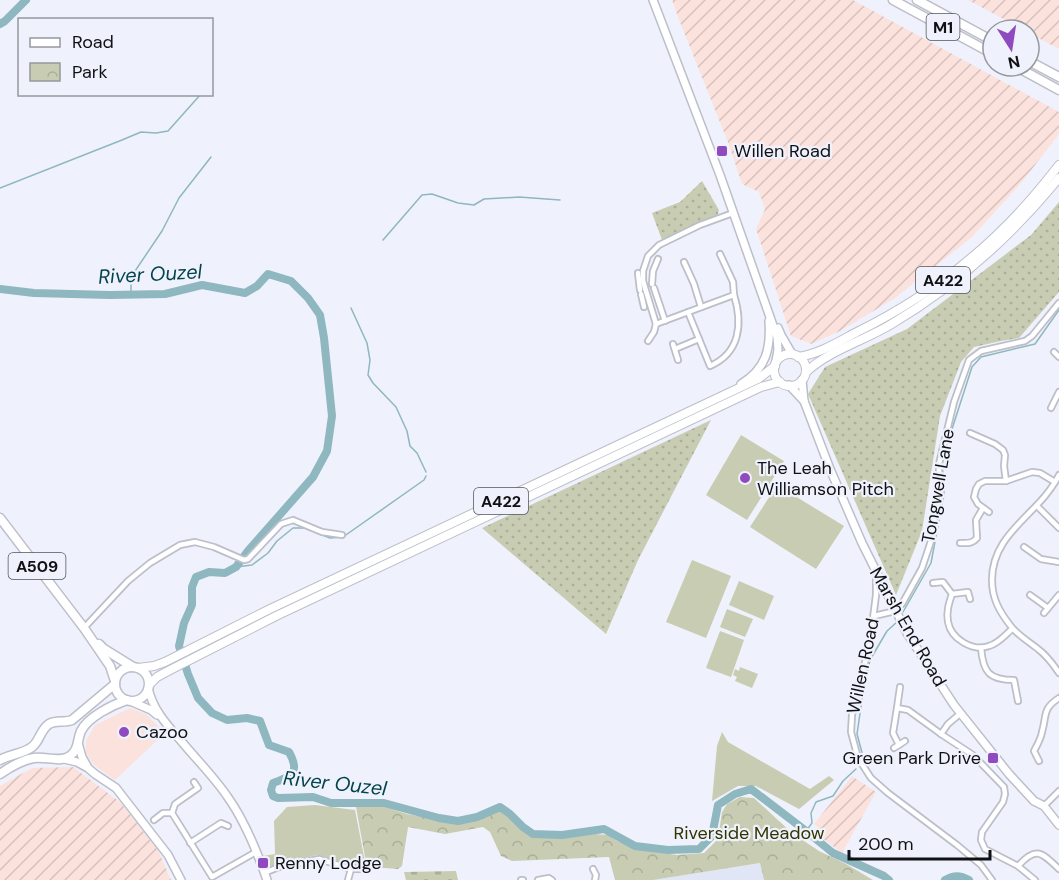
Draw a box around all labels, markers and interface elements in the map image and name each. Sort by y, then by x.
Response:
road number: M1 [926,14,960,40]
legend [18,18,213,96]
north arrow [981,18,1041,78]
text: Road [72,30,114,54]
text: N [1006,51,1022,74]
text: Park [72,60,108,84]
place label: Willen Road [734,139,831,163]
marker: Willen Road [715,144,729,158]
water label: River Ouzel [97,258,203,290]
road number: A422 [916,267,970,293]
street label: Tongwell Lane [916,427,960,545]
place label: The Leah Williamson Pitch [757,456,894,501]
marker: The Leah Williamson Pitch [738,471,752,485]
road number: A422 [474,488,528,514]
road number: A509 [9,553,66,579]
street label: Marsh End Road [864,563,952,691]
street label: Willen Road [841,616,885,716]
place label: Cazoo [136,720,188,744]
marker: Cazoo [117,725,131,739]
place label: Green Park Drive [843,746,981,770]
marker: Green Park Drive [986,751,1000,765]
water label: River Ouzel [282,765,389,801]
park label: Riverside Meadow [673,821,825,845]
scale bar [849,823,990,861]
text: 200 m [858,832,914,856]
place label: Renny Lodge [275,851,382,875]
marker: Renny Lodge [256,856,270,870]

